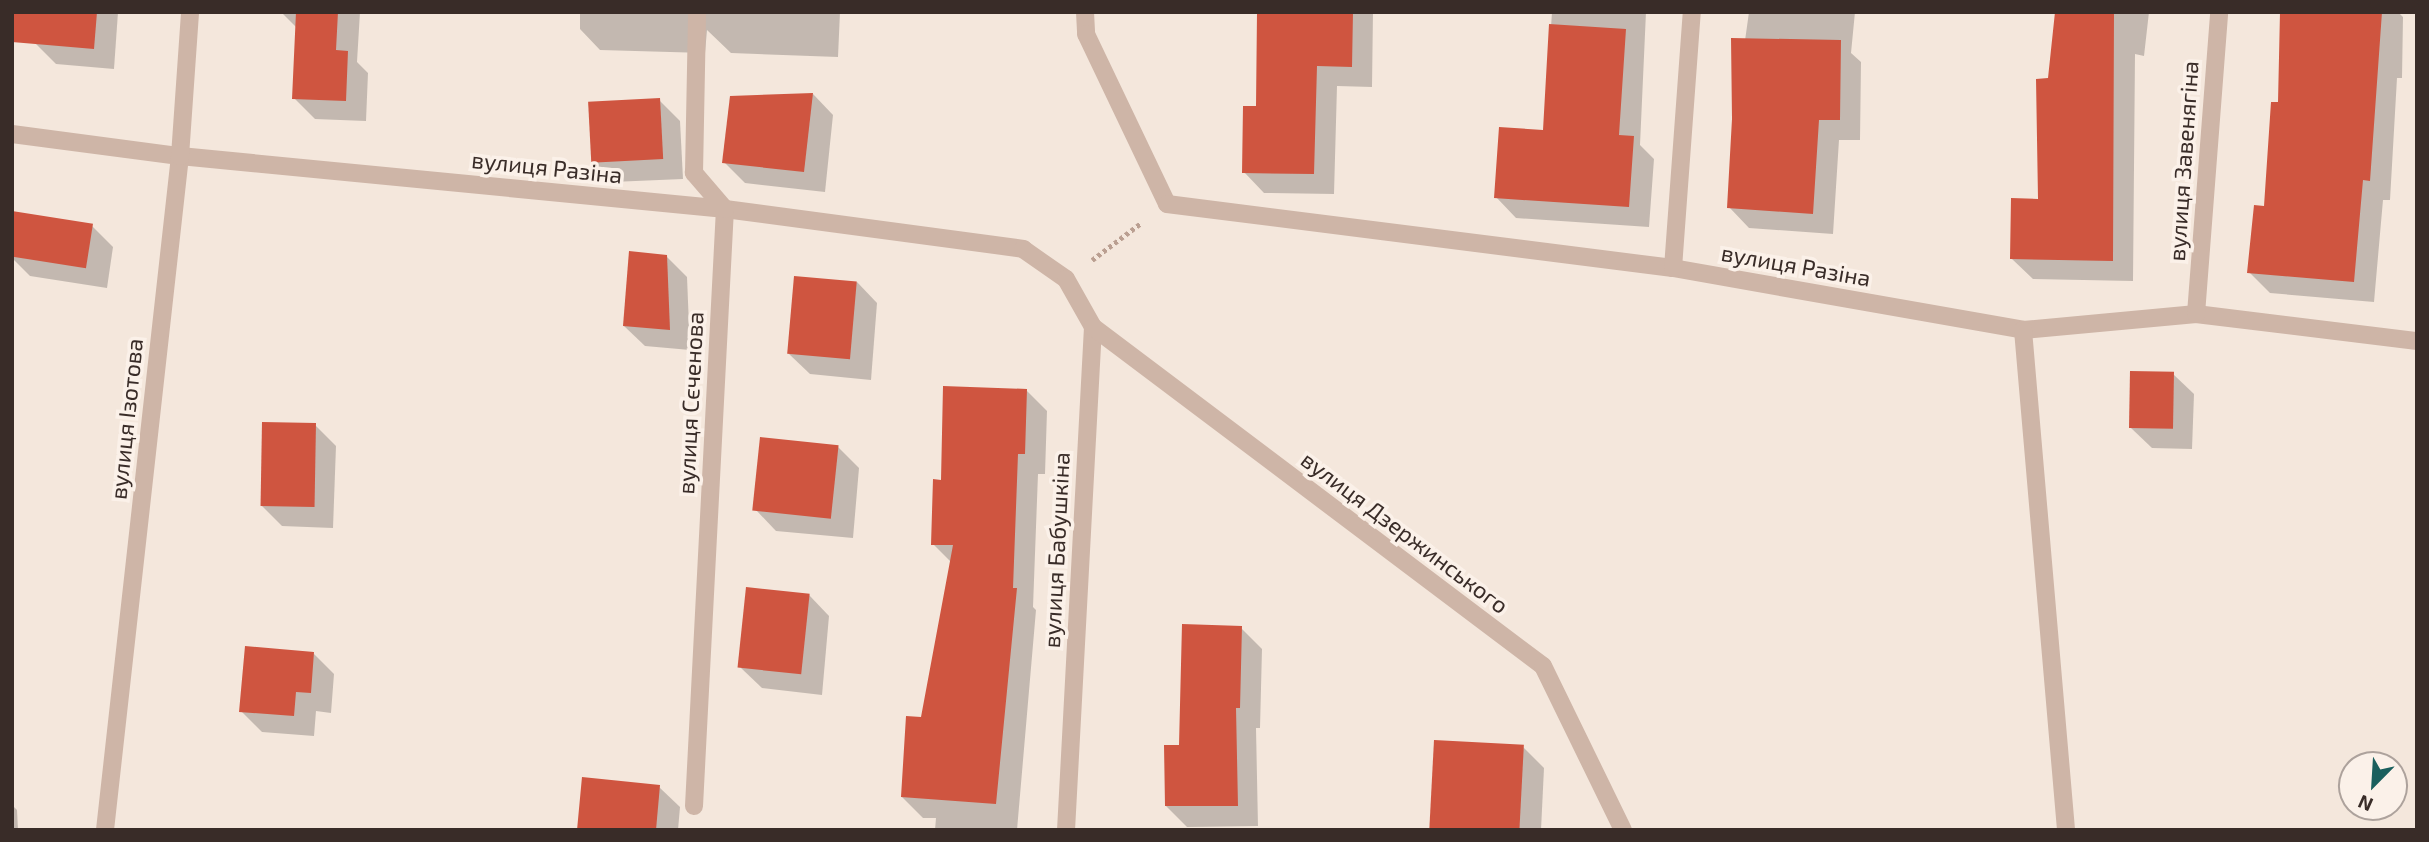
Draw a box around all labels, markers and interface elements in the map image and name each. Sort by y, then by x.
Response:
street label: вулиця Завенягіна [2162,60,2204,262]
street label: вулиця Разіна [470,145,624,189]
street label: вулиця Разіна [1719,238,1873,292]
street label: вулиця Сєченова [671,311,709,495]
street label: вулиця Ізотова [104,337,148,501]
street label: вулиця Дзержинського [1296,445,1514,619]
street label: вулиця Бабушкіна [1037,451,1075,649]
north arrow [2338,751,2408,821]
text: N [2354,791,2376,817]

